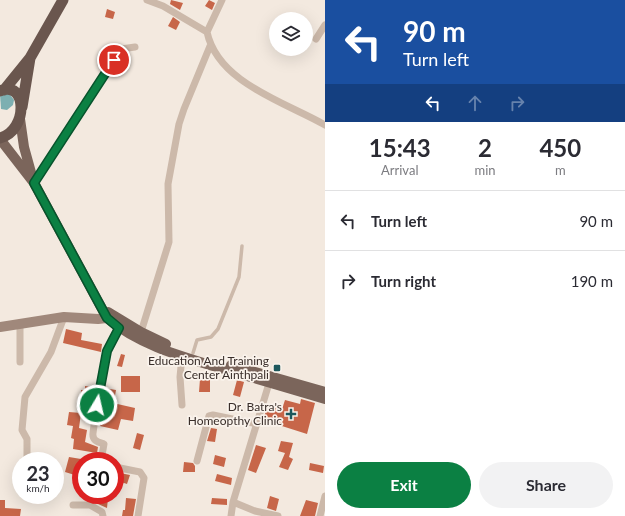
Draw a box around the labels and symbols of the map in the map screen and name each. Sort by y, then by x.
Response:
pin [97,43,131,77]
place label: Education And Training Center Ainthpali [148,353,269,382]
marker: Education And Training Center Ainthpali [272,363,282,373]
position arrow [76,384,118,426]
place label: Dr. Batra's Homeopthy Clinic [188,399,282,428]
marker: Dr. Batra's Homeopthy Clinic [285,408,297,420]
speed limit sign: 30 [72,452,124,504]

